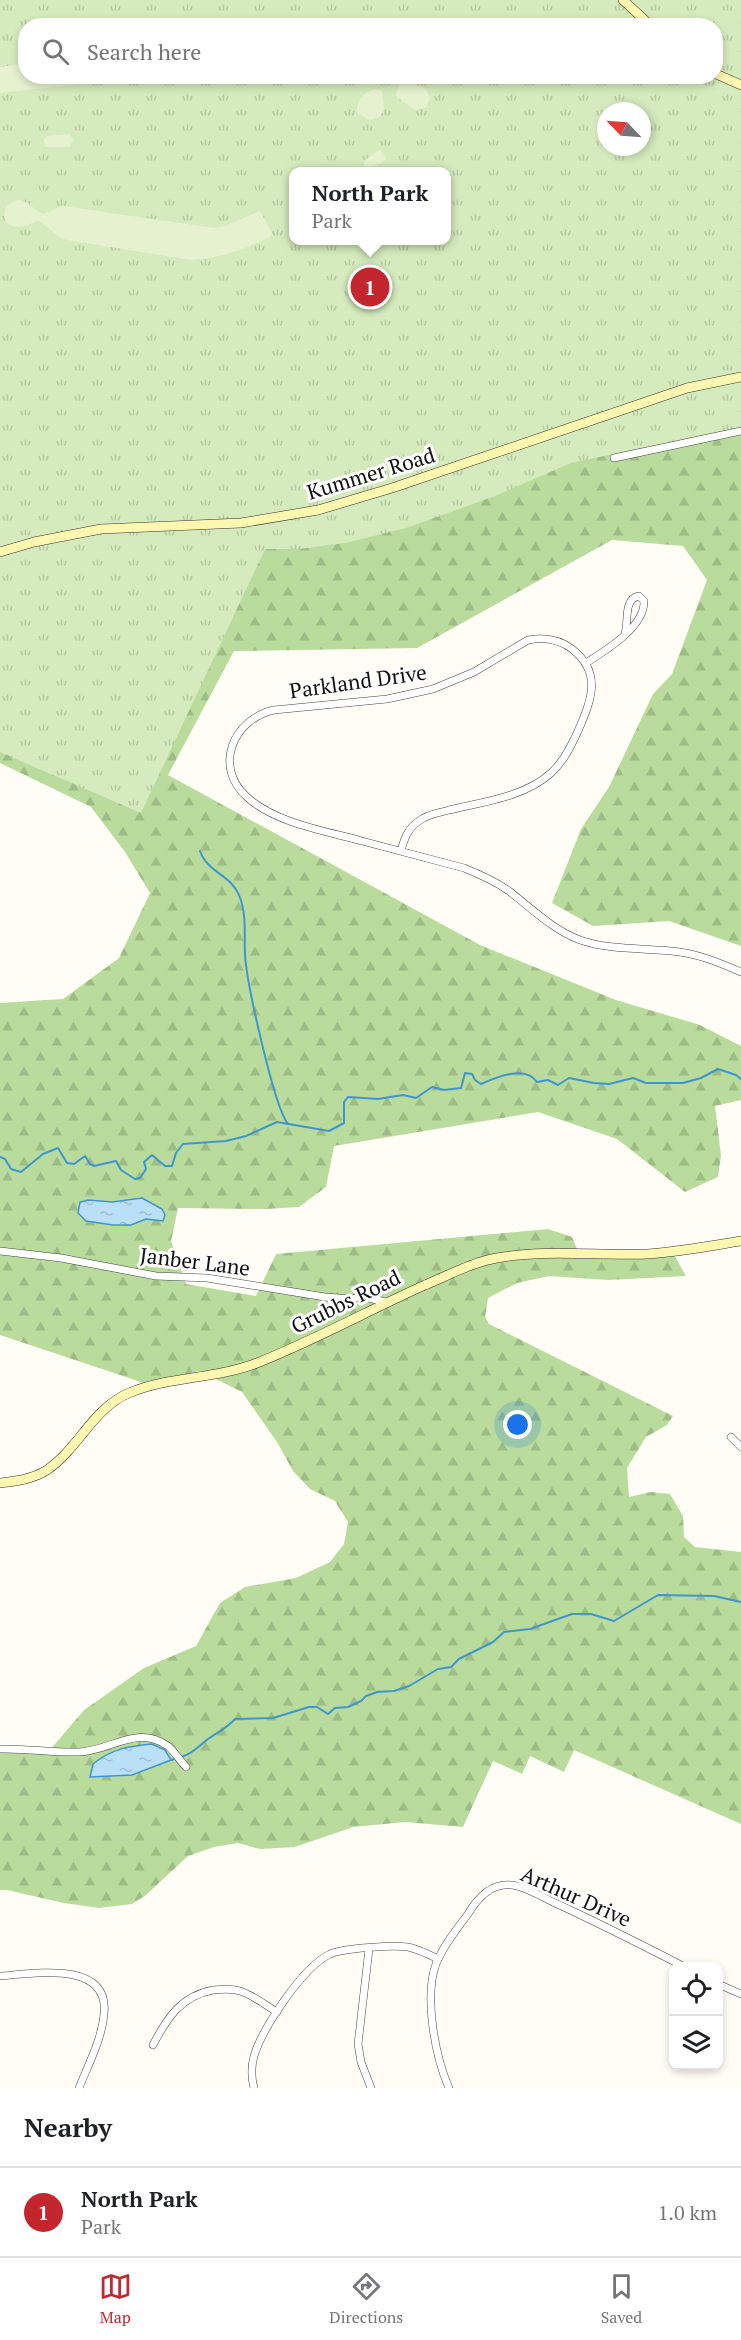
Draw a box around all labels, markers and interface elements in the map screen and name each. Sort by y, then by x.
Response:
search box [18,18,723,84]
icon: search [39,35,72,68]
text: Search here [87,37,201,66]
north arrow [597,102,651,156]
popup [289,167,451,245]
text: North Park [312,178,428,207]
text: Park [312,207,352,234]
pin: 1 [350,264,389,310]
street label: Kummer Road [303,440,438,506]
street label: Parkland Drive [287,658,428,704]
street label: Janber Lane [139,1240,252,1282]
street label: Grubbs Road [286,1262,405,1340]
your location [503,1410,532,1439]
street label: Arthur Drive [517,1859,636,1933]
map controls [669,1962,723,2070]
button: locate [669,1962,723,2016]
button: layers [669,2016,723,2070]
text: Nearby [24,2110,112,2144]
text: North Park [81,2184,198,2213]
text: 1 [38,2199,49,2226]
text: 1.0 km [658,2199,717,2226]
text: Park [81,2213,121,2240]
tab: Map [99,2270,132,2328]
tab: Directions [329,2270,403,2328]
tab: Saved [601,2270,642,2328]

